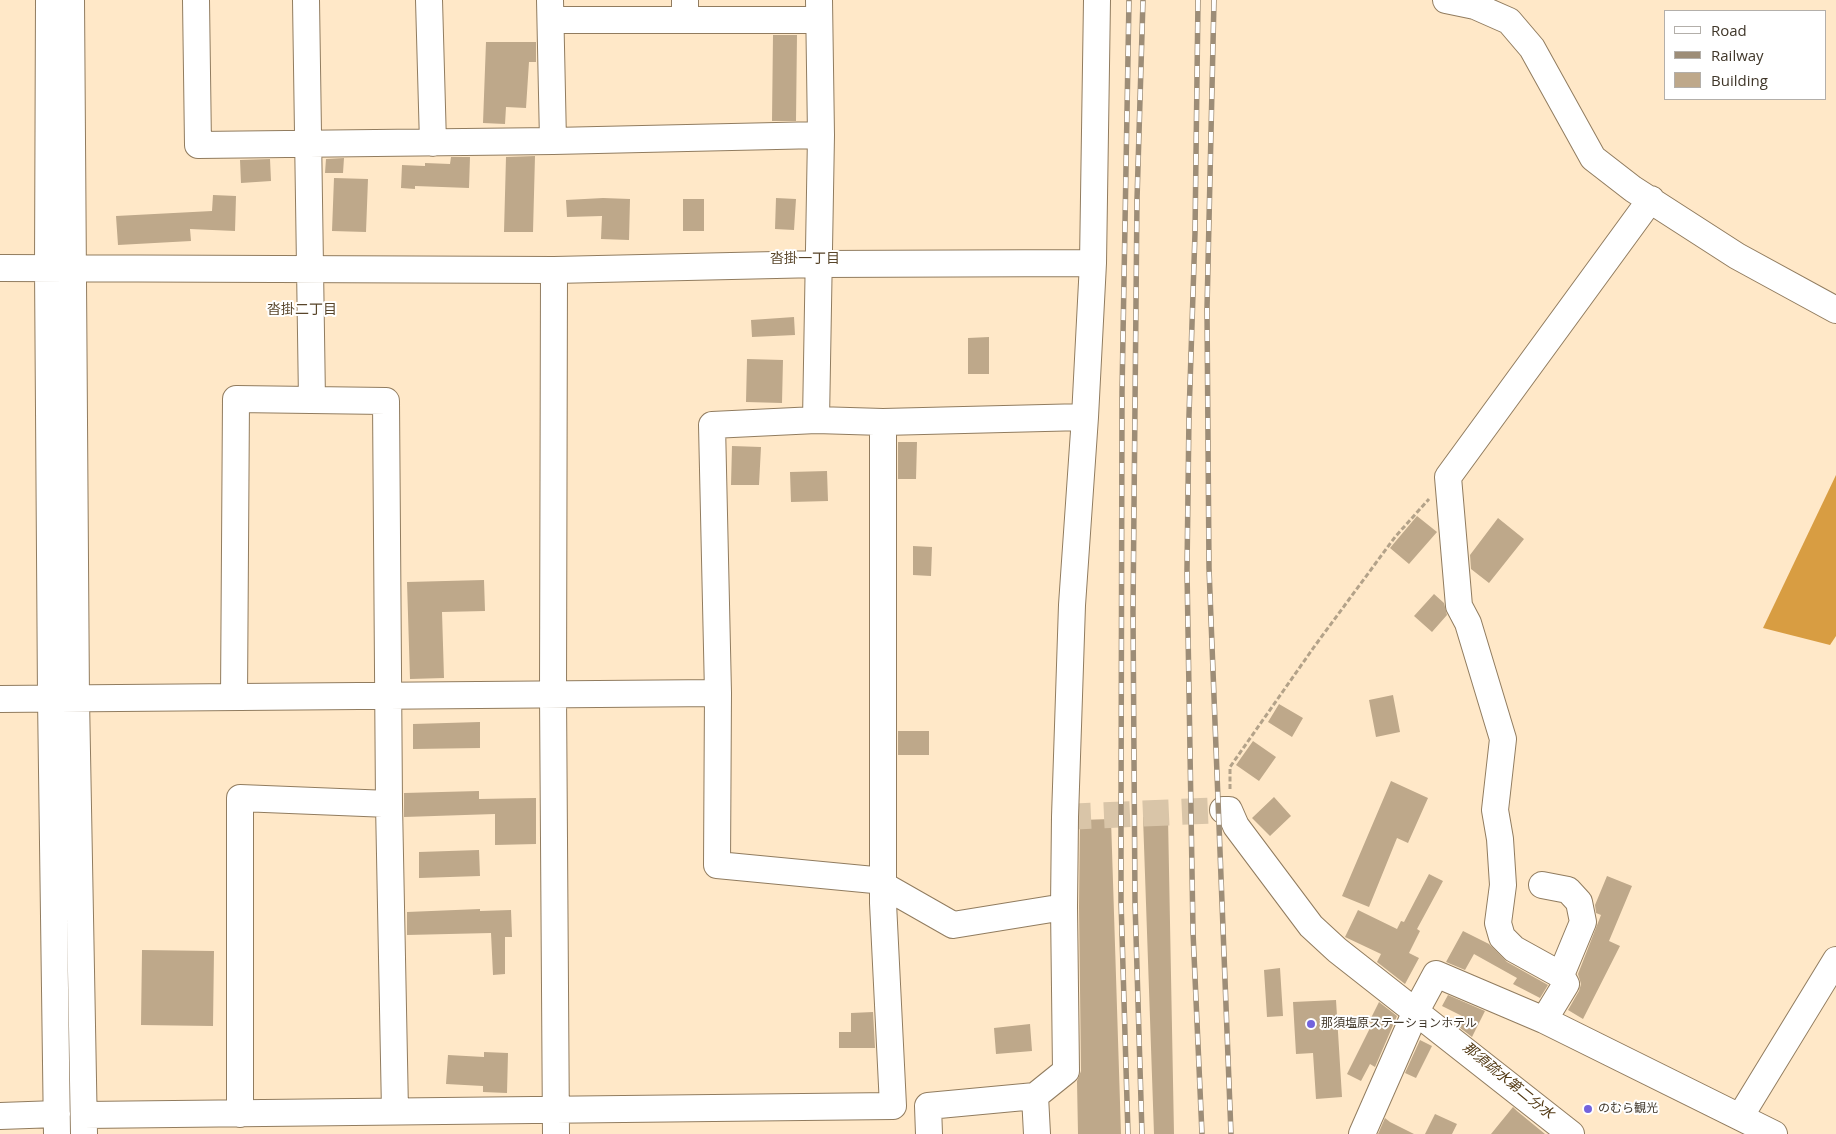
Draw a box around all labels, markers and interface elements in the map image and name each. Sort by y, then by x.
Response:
legend [1664,10,1826,100]
text: Road [1711,20,1747,40]
text: Railway [1711,45,1764,65]
text: Building [1711,70,1768,90]
district label: 沓掛一丁目 [770,251,840,267]
district label: 沓掛二丁目 [267,302,337,318]
place label: 那須塩原ステーションホテル [1321,1017,1477,1031]
marker: 那須塩原ステーションホテル [1305,1018,1317,1030]
water label: 那須疏水第二分水 [1459,1039,1557,1123]
place label: のむら観光 [1598,1102,1658,1116]
marker: のむら観光 [1582,1103,1594,1115]

